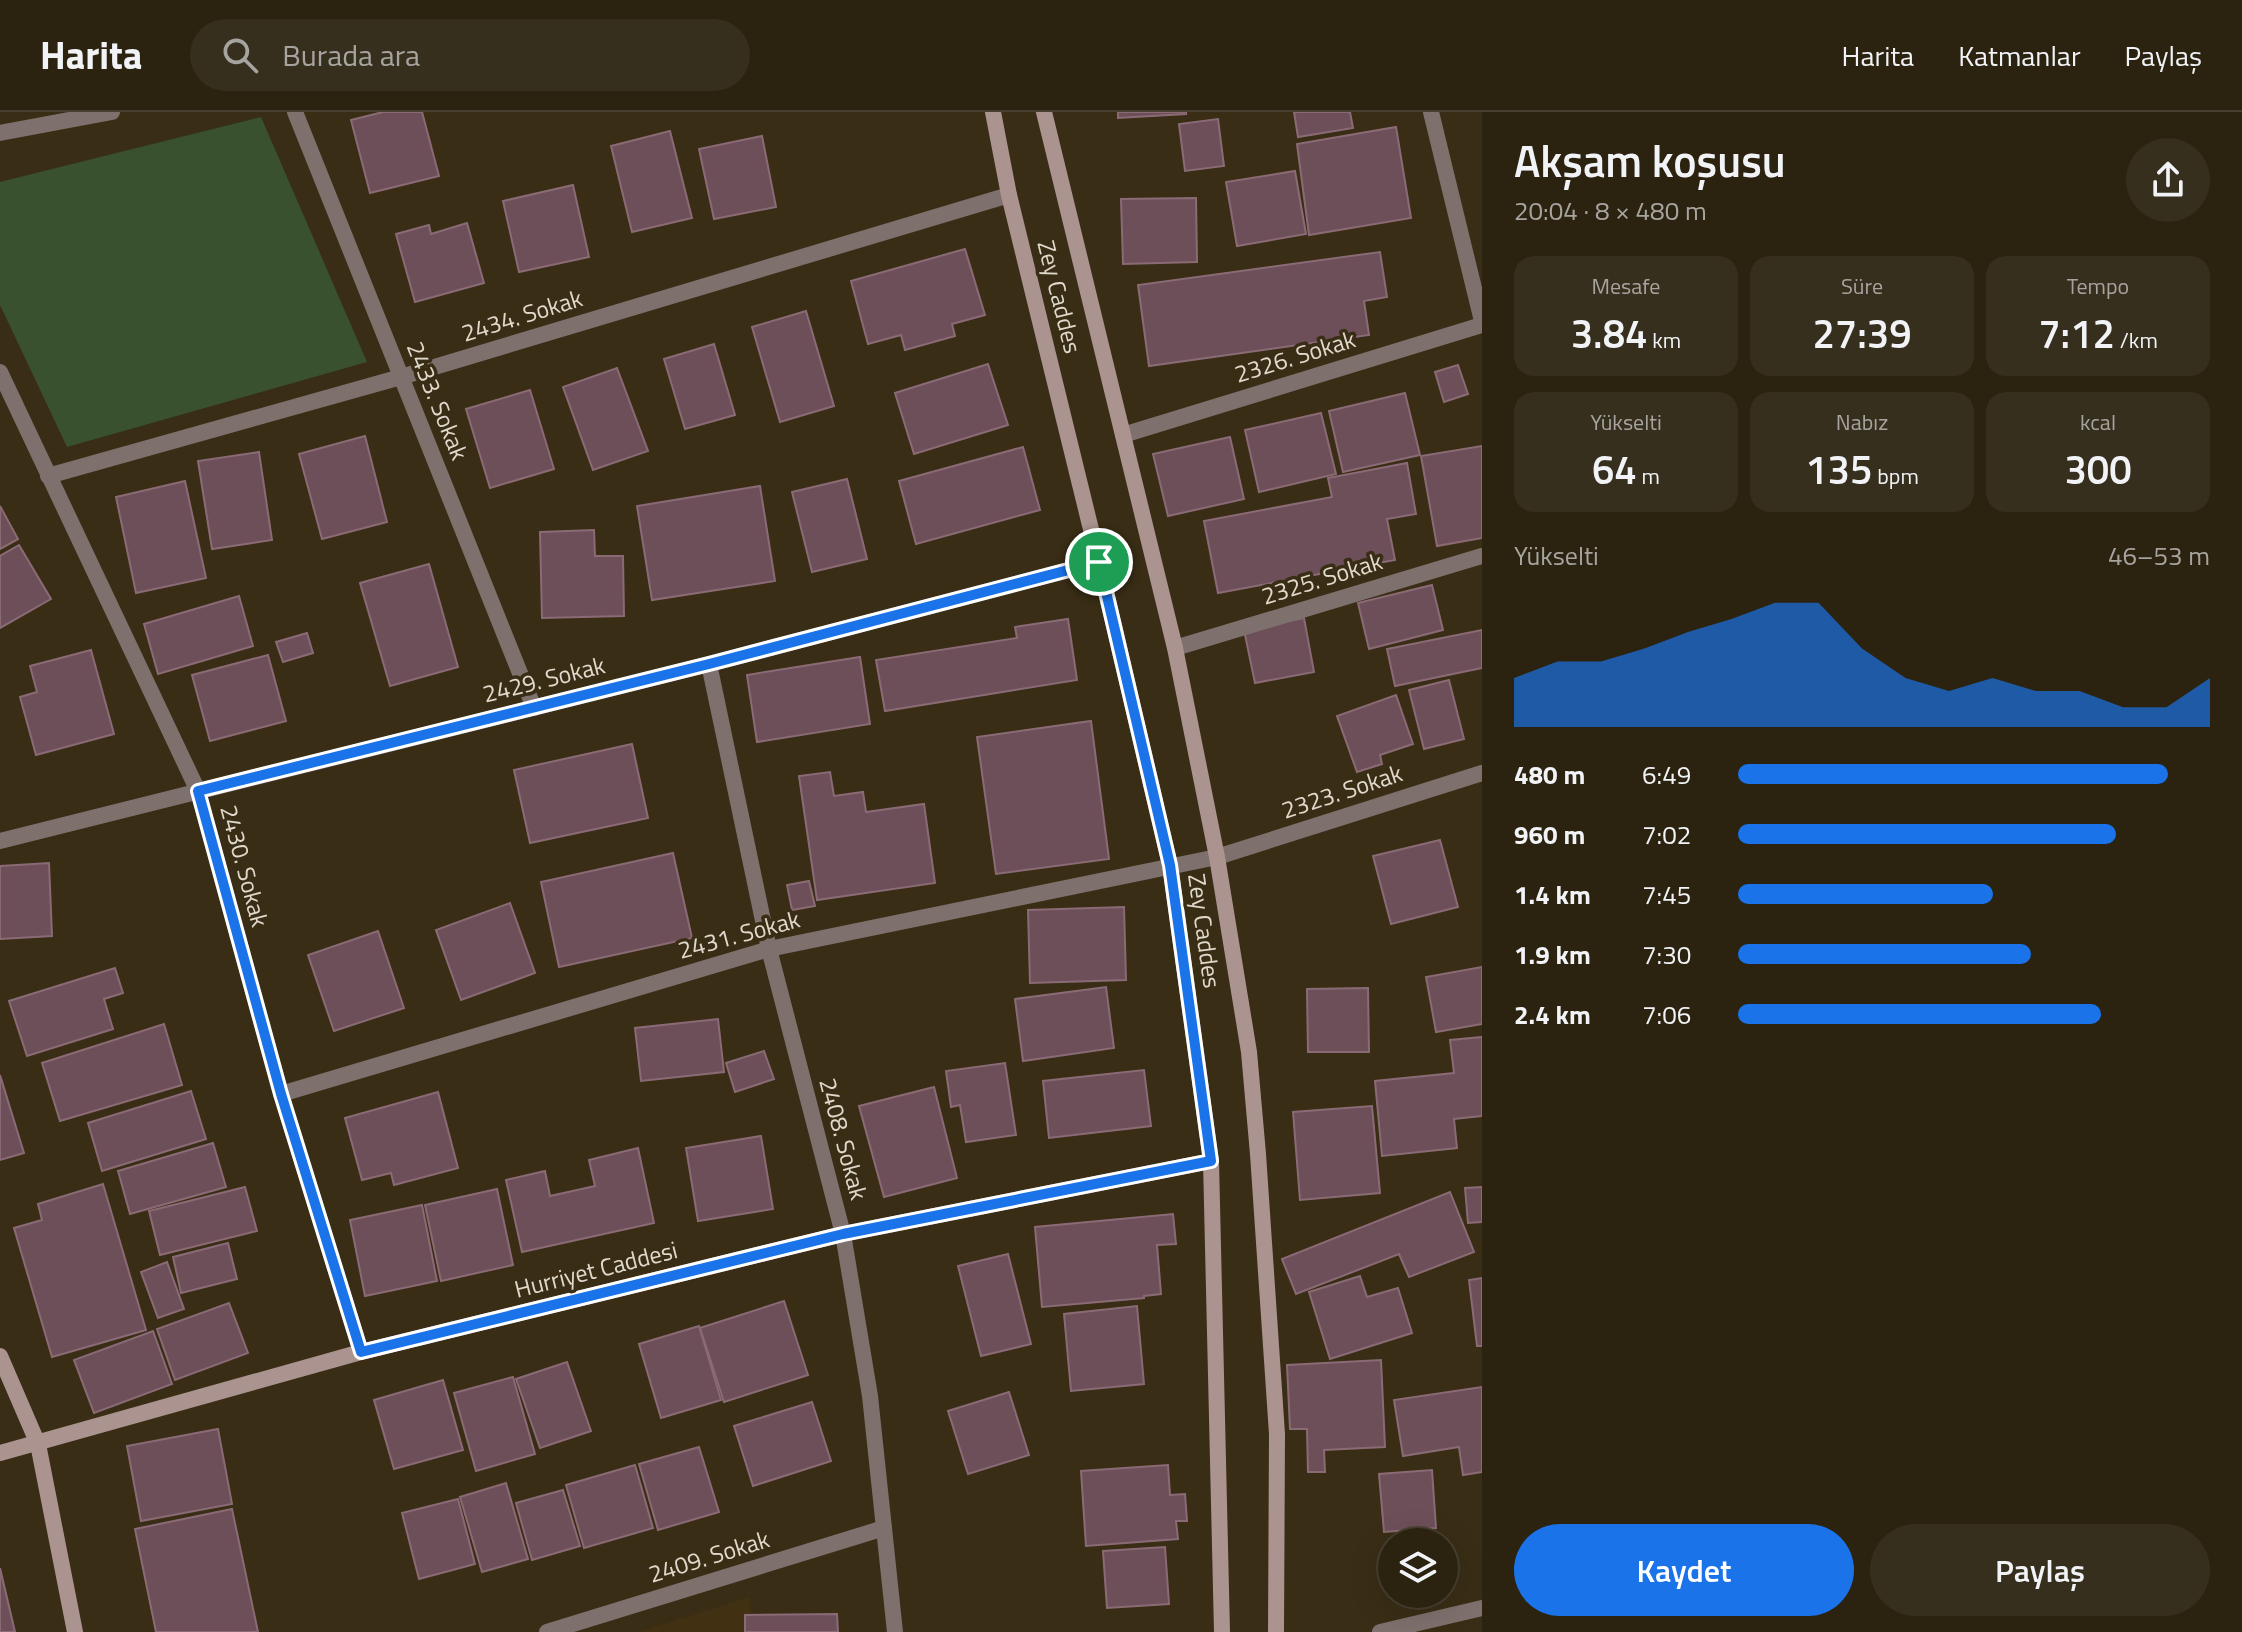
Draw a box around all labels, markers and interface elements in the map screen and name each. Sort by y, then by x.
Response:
search box [190,19,750,91]
text: Harita [40,26,142,84]
text: Burada ara [282,32,420,78]
icon: search [218,33,262,77]
text: Harita [1842,34,1914,77]
text: Katmanlar [1958,34,2081,77]
text: Paylaş [2125,34,2202,77]
text: Akşam koşusu [1514,127,1786,194]
button: share [2126,138,2210,222]
text: 20:04 · 8 × 480 m [1514,191,1707,230]
street label: Zey Caddes [1029,237,1091,357]
text: Mesafe [1592,269,1660,303]
text: Süre [1841,269,1883,303]
text: Tempo [2067,269,2129,303]
street label: 2434. Sokak [457,279,587,351]
text: 3.84 [1571,303,1647,364]
text: 27:39 [1812,303,1912,364]
text: 7:12 [2038,303,2115,364]
street label: 2326. Sokak [1230,320,1360,392]
text: km [1647,323,1681,357]
text: /km [2115,323,2158,357]
street label: 2433. Sokak [398,336,478,466]
text: Yükselti [1590,405,1662,439]
text: Nabız [1836,405,1888,439]
text: kcal [2080,405,2116,439]
text: 64 [1592,439,1637,500]
text: 135 [1805,439,1872,500]
text: 300 [2064,439,2132,500]
text: m [1637,459,1660,493]
text: bpm [1872,459,1919,493]
pin [1065,528,1133,596]
text: Yükselti [1514,536,1599,575]
text: 46–53 m [2108,536,2210,575]
icon: arrive [1077,540,1121,584]
street label: 2325. Sokak [1257,542,1387,614]
street label: 2429. Sokak [479,646,609,712]
street label: 2323. Sokak [1277,754,1407,827]
text: 480 m [1514,755,1585,794]
text: 6:49 [1642,755,1691,794]
street label: 2430. Sokak [211,801,279,931]
text: 960 m [1514,815,1585,854]
text: 7:02 [1642,815,1691,854]
street label: Zey Caddes [1179,871,1231,990]
text: 1.4 km [1514,875,1591,914]
text: 7:45 [1642,875,1691,914]
street label: 2431. Sokak [674,900,804,968]
text: 1.9 km [1514,935,1591,974]
text: 7:30 [1642,935,1691,974]
text: 2.4 km [1514,995,1591,1034]
text: 7:06 [1642,995,1691,1034]
street label: 2408. Sokak [810,1074,878,1204]
street label: Hurriyet Caddesi [510,1231,681,1307]
street label: 2409. Sokak [644,1520,774,1592]
button: Kaydet [1514,1524,1854,1616]
button: Paylaş [1870,1524,2210,1616]
map controls [1378,1528,1458,1608]
button: layers [1378,1528,1458,1608]

